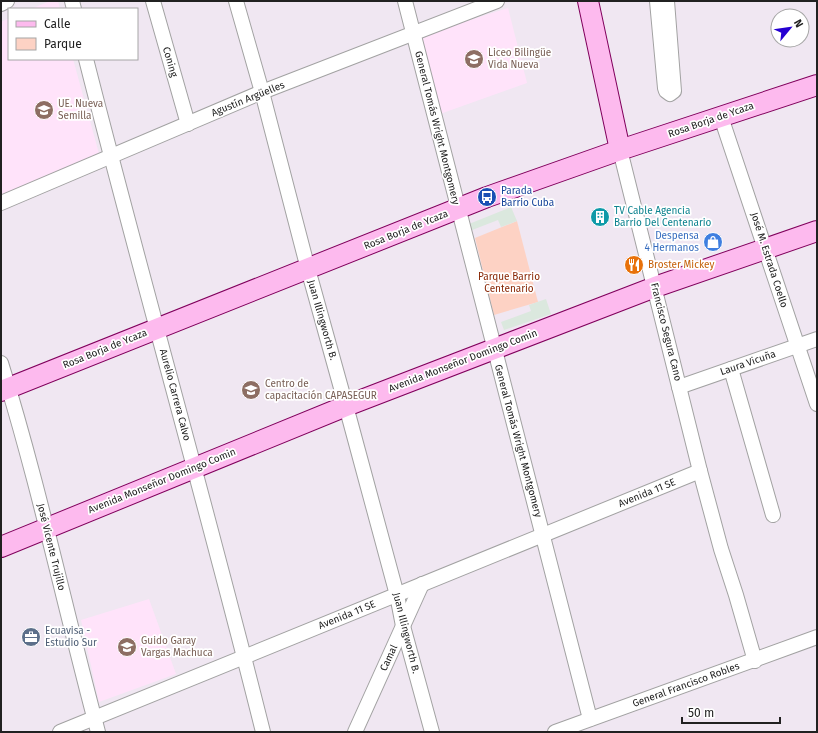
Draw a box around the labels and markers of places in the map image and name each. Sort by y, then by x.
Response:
place label: Liceo Bilingüe Vida Nueva [488,47,551,71]
school or university icon: Liceo Bilingüe Vida Nueva [463,48,485,70]
place label: UE. Nueva Semilla [58,98,103,122]
school or university icon: UE. Nueva Semilla [33,99,55,121]
place label: Parada Barrio Cuba [501,185,554,209]
bus stop icon: Parada Barrio Cuba [476,186,498,208]
place label: TV Cable Agencia Barrio Del Centenario [614,205,712,229]
building icon: TV Cable Agencia Barrio Del Centenario [589,206,611,228]
place label: Despensa 4 Hermanos [645,230,699,254]
shop icon: Despensa 4 Hermanos [702,231,724,253]
restaurant icon: Broster Mickey [623,254,645,276]
place label: Broster Mickey [648,259,714,271]
place label: Centro de capacitación CAPASEGUR [265,378,377,402]
school or university icon: Centro de capacitación CAPASEGUR [240,379,262,401]
place label: Ecuavisa - Estudio Sur [45,625,97,649]
office icon: Ecuavisa - Estudio Sur [20,626,42,648]
place label: Guido Garay Vargas Machuca [141,635,213,659]
school or university icon: Guido Garay Vargas Machuca [116,636,138,658]

